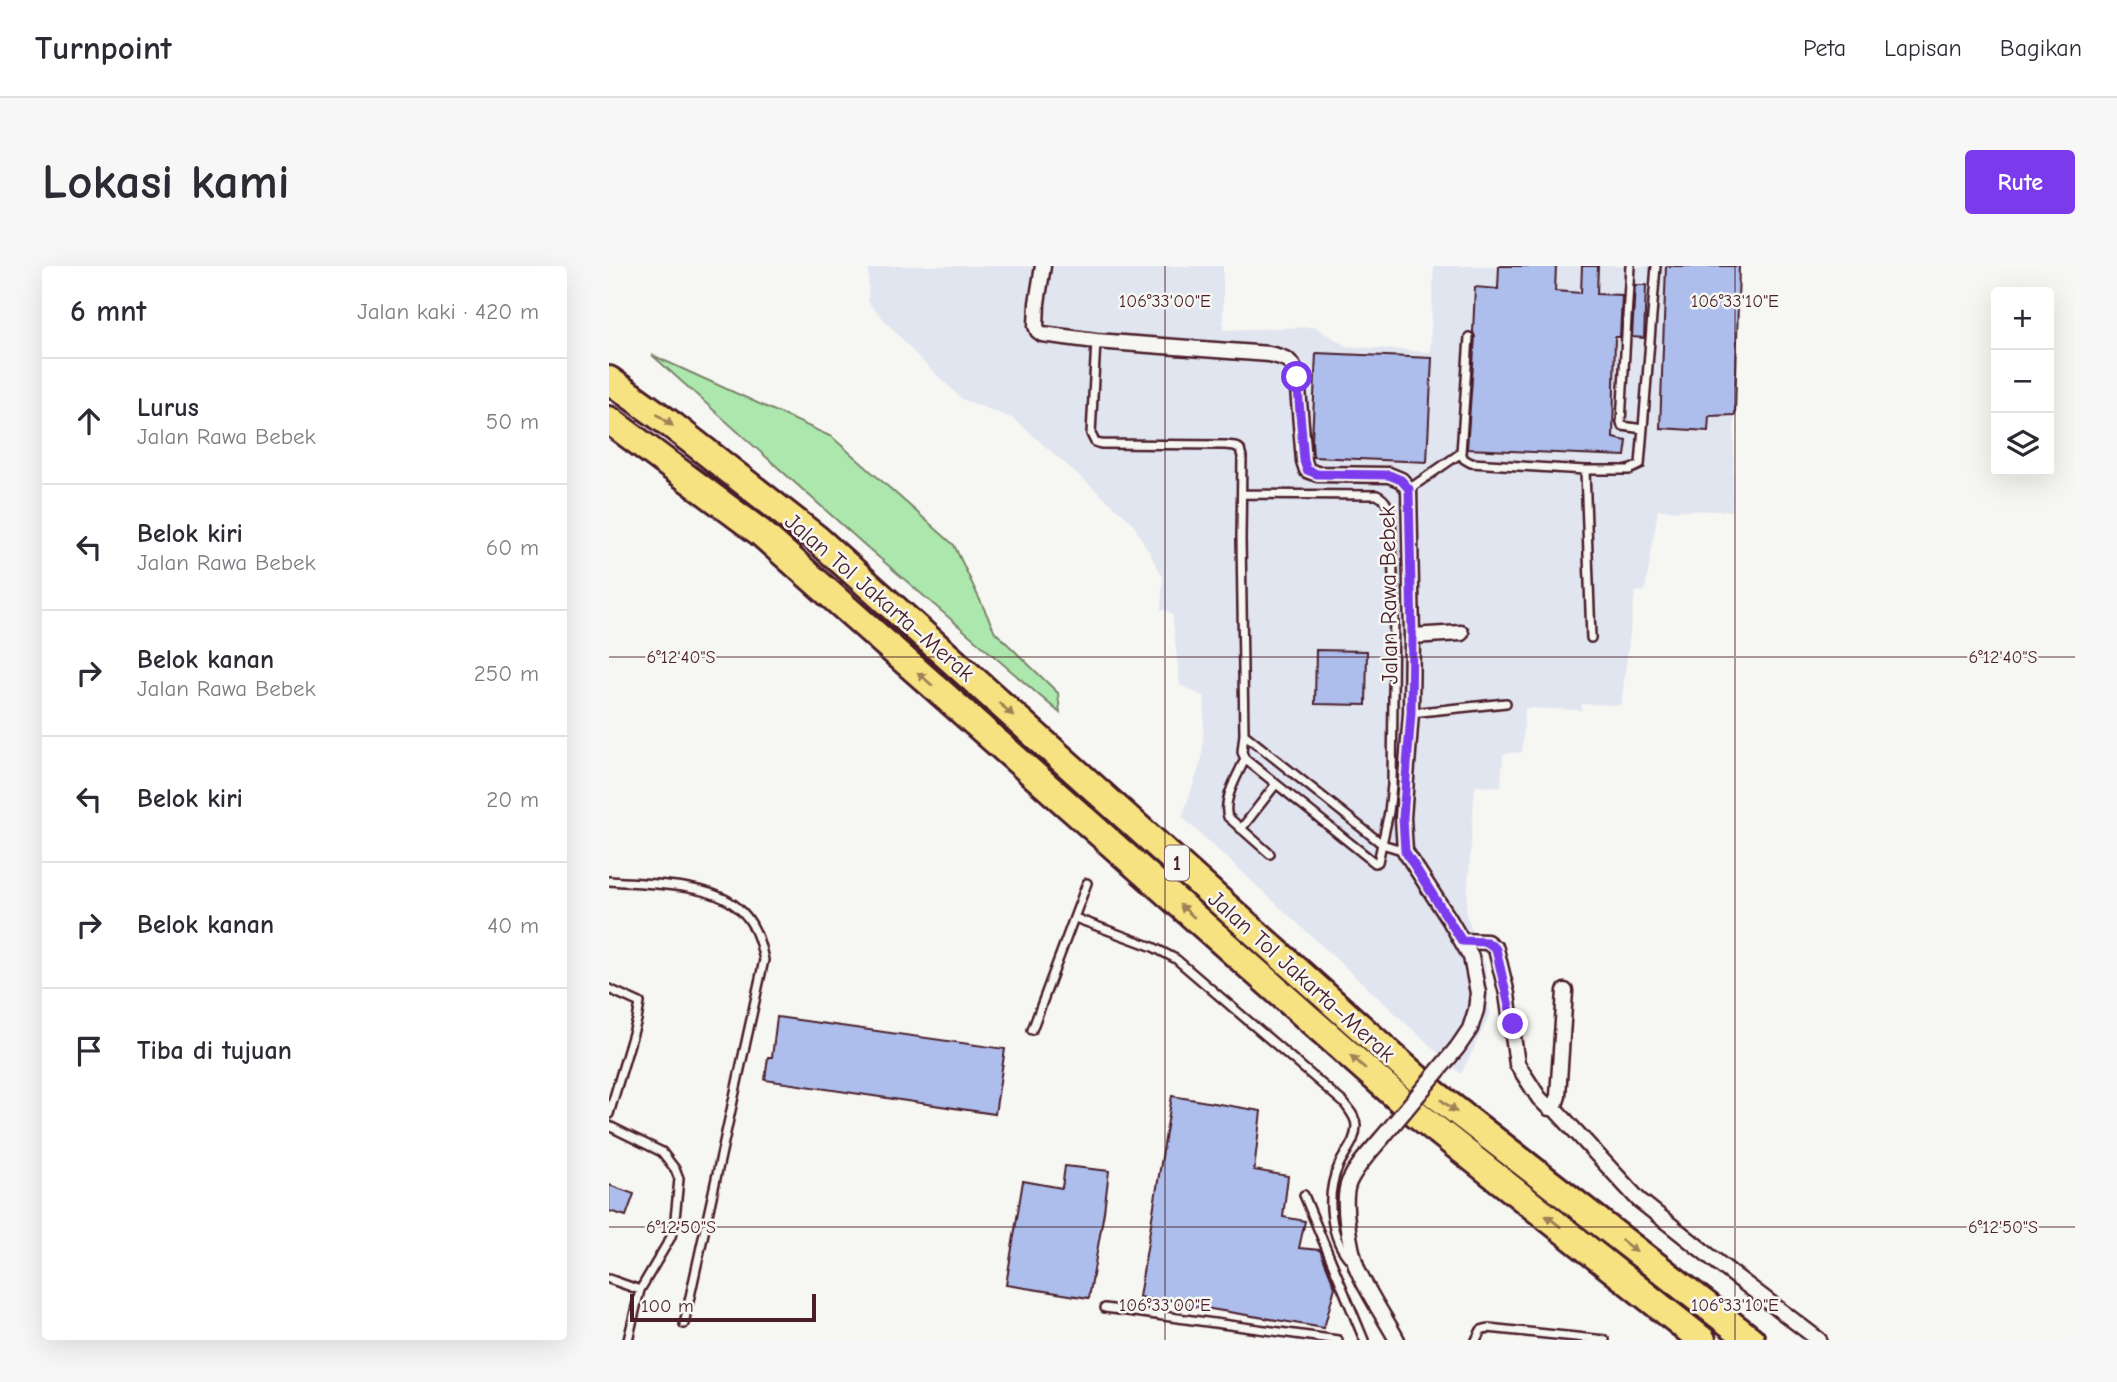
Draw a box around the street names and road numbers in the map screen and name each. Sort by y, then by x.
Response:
street label: Jalan Rawa Bebek [1373,505,1404,685]
street label: Jalan Tol Jakarta–Merak [779,508,980,687]
road number: 1 [1165,846,1189,880]
street label: Jalan Tol Jakarta–Merak [1203,885,1401,1068]

